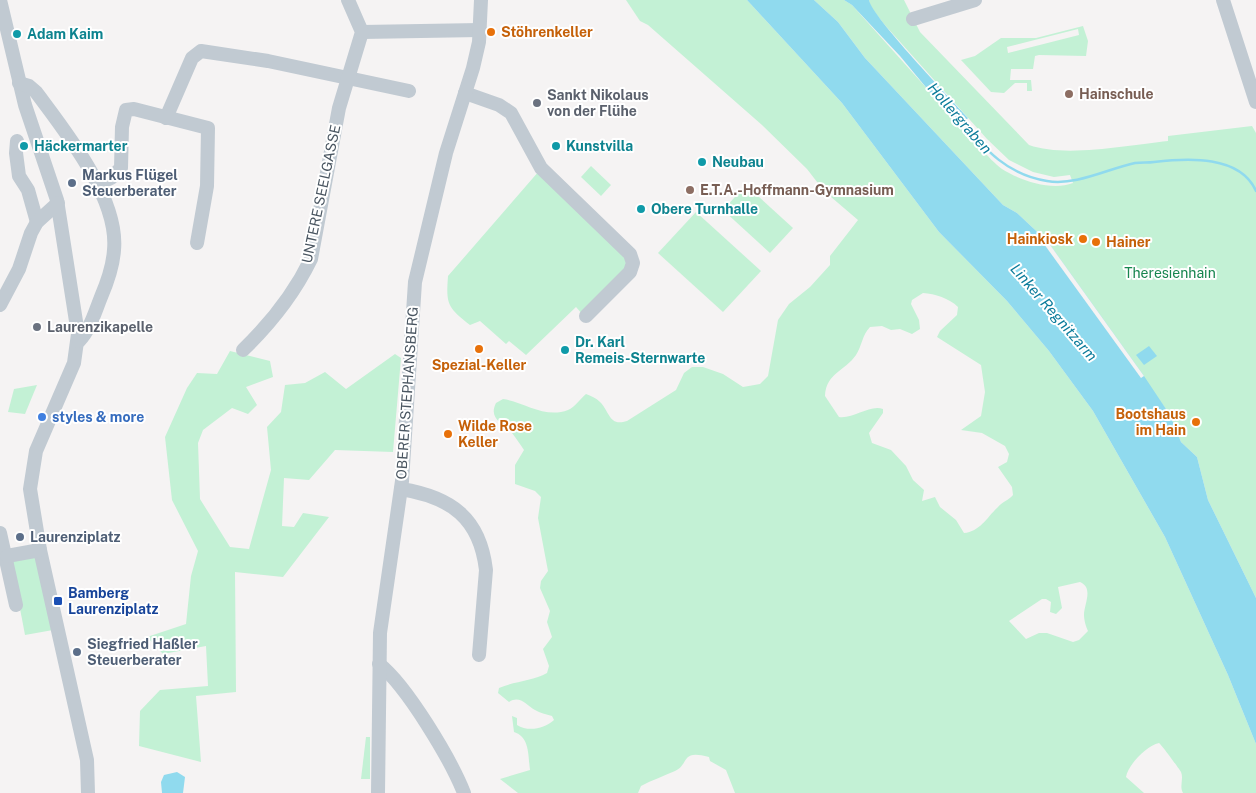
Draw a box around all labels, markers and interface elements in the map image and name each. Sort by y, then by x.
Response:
place label: Stöhrenkeller [501,24,593,40]
place label: Adam Kaim [27,26,103,42]
marker: Stöhrenkeller [485,26,497,38]
marker: Adam Kaim [11,28,23,40]
water label: Hollergraben [925,79,995,157]
place label: Hainschule [1079,86,1154,102]
place label: Sankt Nikolaus von der Flühe [547,87,649,119]
marker: Hainschule [1063,88,1075,100]
marker: Sankt Nikolaus von der Flühe [531,97,543,109]
street label: UNTERE SEELGASSE [298,123,344,265]
place label: Häckermarter [34,138,128,154]
place label: Kunstvilla [566,138,633,154]
marker: Häckermarter [18,140,30,152]
marker: Kunstvilla [550,140,562,152]
place label: Neubau [712,154,764,170]
marker: Neubau [696,156,708,168]
place label: Markus Flügel Steuerberater [82,167,178,199]
marker: Markus Flügel Steuerberater [66,177,78,189]
place label: E.T.A.-Hoffmann-Gymnasium [700,182,894,198]
marker: E.T.A.-Hoffmann-Gymnasium [684,184,696,196]
place label: Obere Turnhalle [651,201,758,217]
marker: Obere Turnhalle [635,203,647,215]
place label: Hainkiosk [1007,231,1073,247]
marker: Hainkiosk [1077,233,1089,245]
place label: Hainer [1106,234,1151,250]
marker: Hainer [1090,236,1102,248]
water label: Linker Regnitzarm [1007,260,1101,364]
park label: Theresienhain [1124,265,1216,281]
street label: OBERER STEPHANSBERG [393,306,421,480]
place label: Laurenzikapelle [47,319,153,335]
marker: Laurenzikapelle [31,321,43,333]
place label: Dr. Karl Remeis-Sternwarte [575,334,705,366]
marker: Spezial-Keller [473,343,485,355]
marker: Dr. Karl Remeis-Sternwarte [559,344,571,356]
place label: Spezial-Keller [432,357,527,373]
place label: Bootshaus im Hain [1115,406,1186,438]
place label: styles & more [52,409,144,425]
marker: styles & more [36,411,48,423]
marker: Bootshaus im Hain [1190,416,1202,428]
place label: Wilde Rose Keller [458,418,532,450]
marker: Wilde Rose Keller [442,428,454,440]
place label: Laurenziplatz [30,529,121,545]
marker: Laurenziplatz [14,531,26,543]
place label: Bamberg Laurenziplatz [68,585,159,617]
marker: Bamberg Laurenziplatz [52,595,64,607]
place label: Siegfried Haßler Steuerberater [87,636,198,668]
marker: Siegfried Haßler Steuerberater [71,646,83,658]

